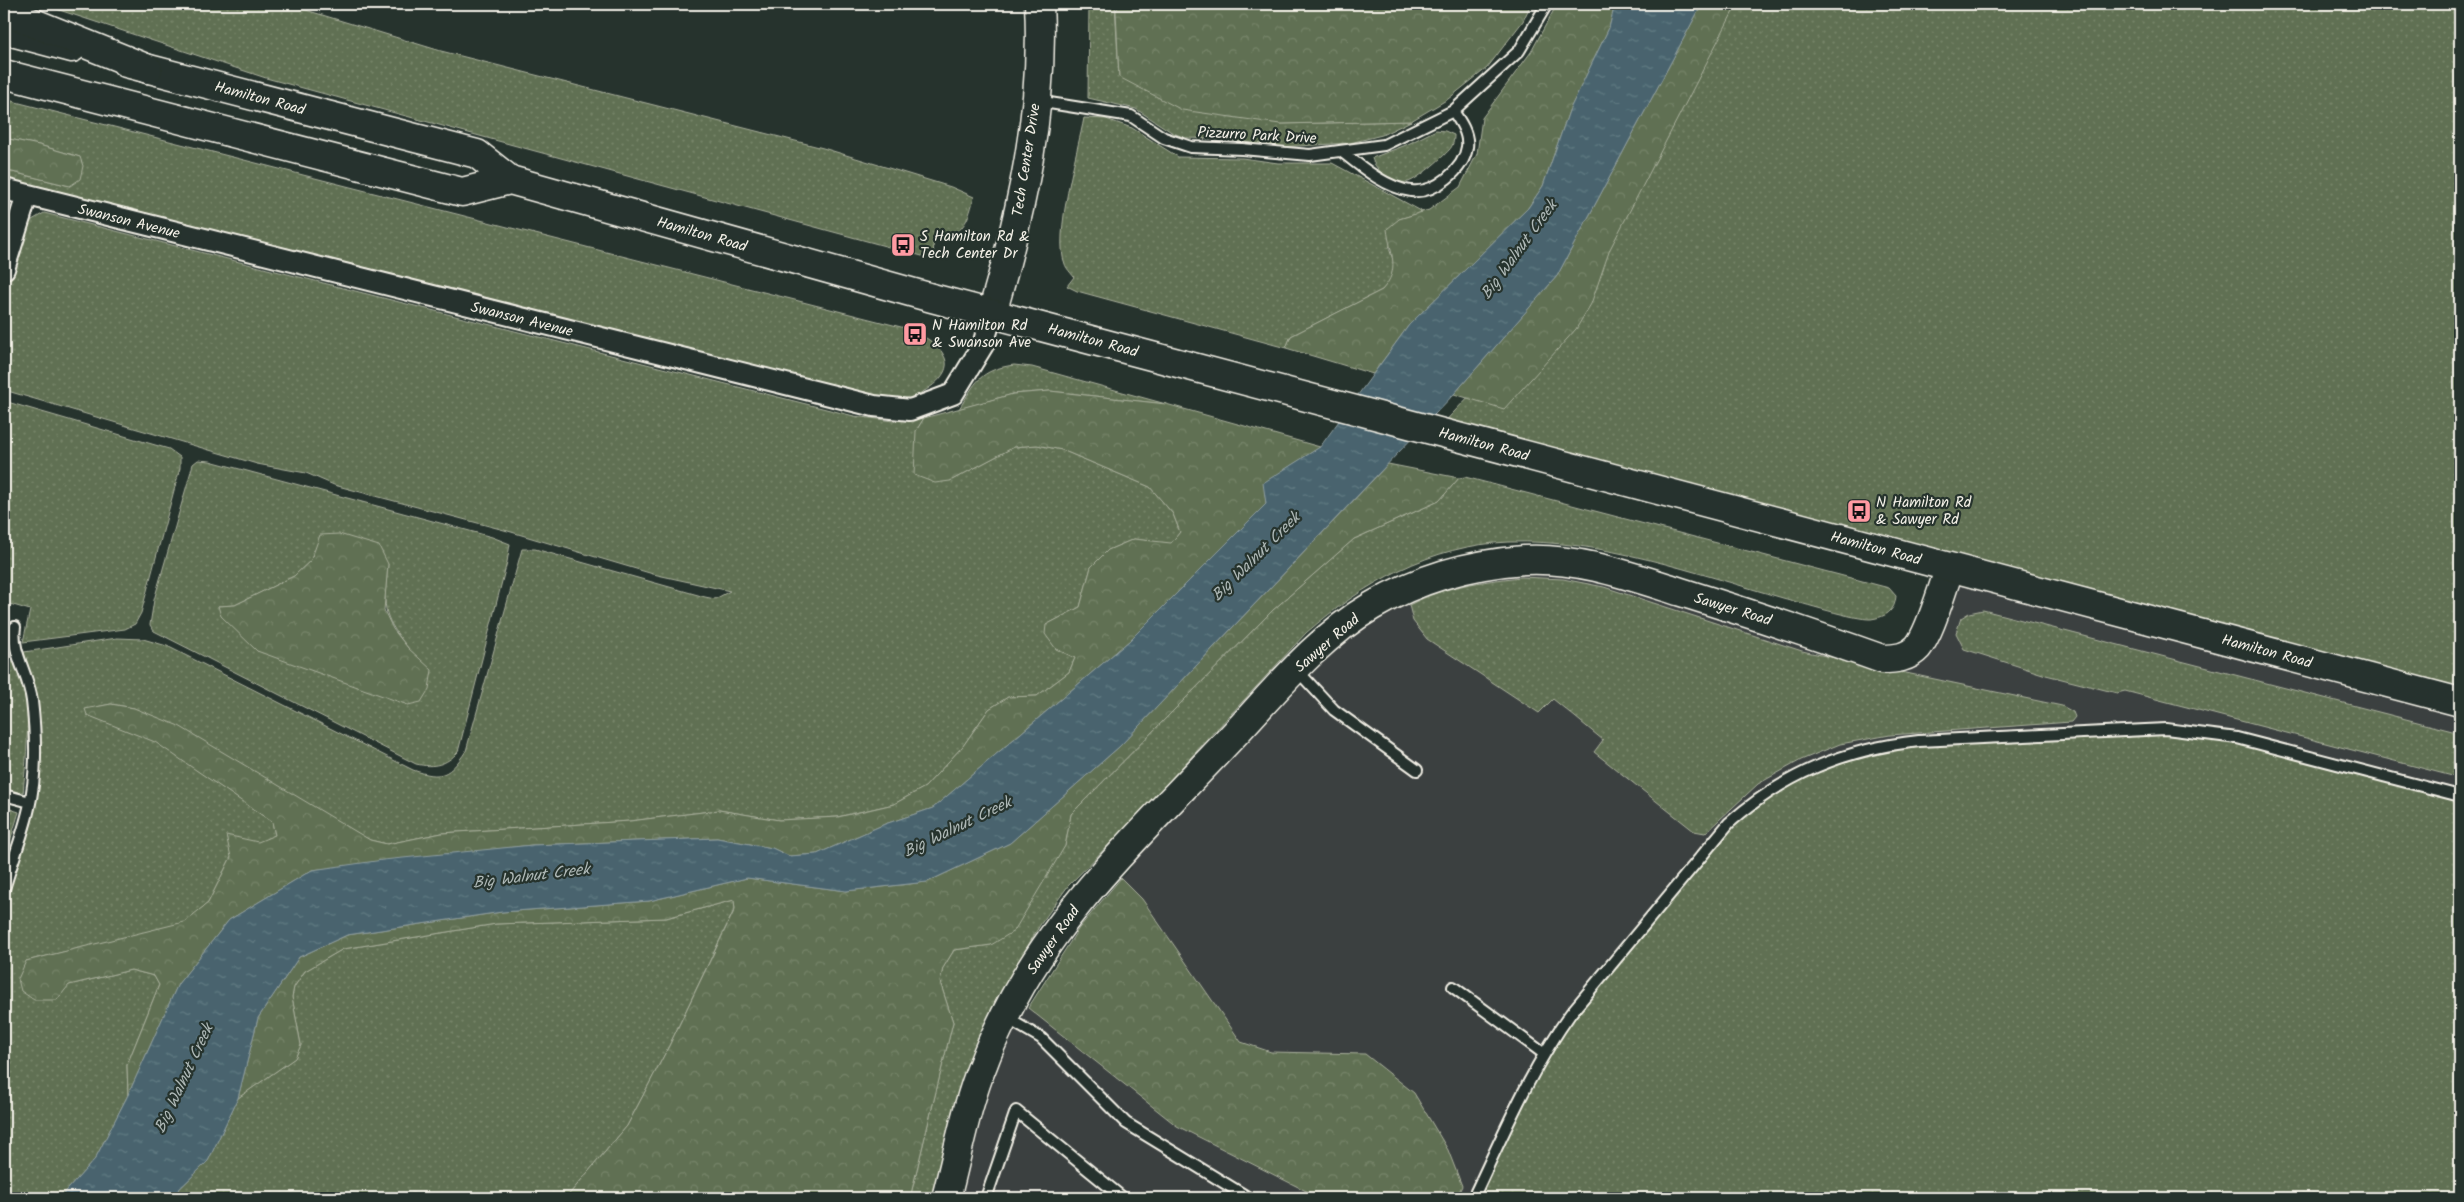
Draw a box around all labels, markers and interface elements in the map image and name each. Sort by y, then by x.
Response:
street label: Hamilton Road [212,75,308,123]
street label: Tech Center Drive [1006,102,1048,218]
street label: Pizzurro Park Drive [1197,121,1317,151]
water label: Big Walnut Creek [1475,193,1565,305]
street label: Swanson Avenue [75,198,183,246]
street label: Hamilton Road [654,211,750,259]
place label: S Hamilton Rd & Tech Center Dr [920,225,1030,266]
bus stop icon: S Hamilton Rd & Tech Center Dr [890,232,916,258]
street label: Swanson Avenue [468,296,576,344]
place label: N Hamilton Rd & Swanson Ave [932,314,1031,355]
street label: Hamilton Road [1045,317,1141,365]
bus stop icon: N Hamilton Rd & Swanson Ave [902,321,928,347]
street label: Hamilton Road [1436,421,1532,469]
place label: N Hamilton Rd & Sawyer Rd [1876,491,1972,532]
bus stop icon: N Hamilton Rd & Sawyer Rd [1846,498,1872,524]
water label: Big Walnut Creek [1206,505,1308,607]
street label: Hamilton Road [1828,525,1924,573]
street label: Sawyer Road [1691,587,1775,633]
street label: Sawyer Road [1290,608,1366,679]
street label: Hamilton Road [2219,628,2315,676]
water label: Big Walnut Creek [899,789,1018,864]
water label: Big Walnut Creek [471,857,594,896]
street label: Sawyer Road [1021,901,1087,980]
water label: Big Walnut Creek [148,1018,222,1137]

